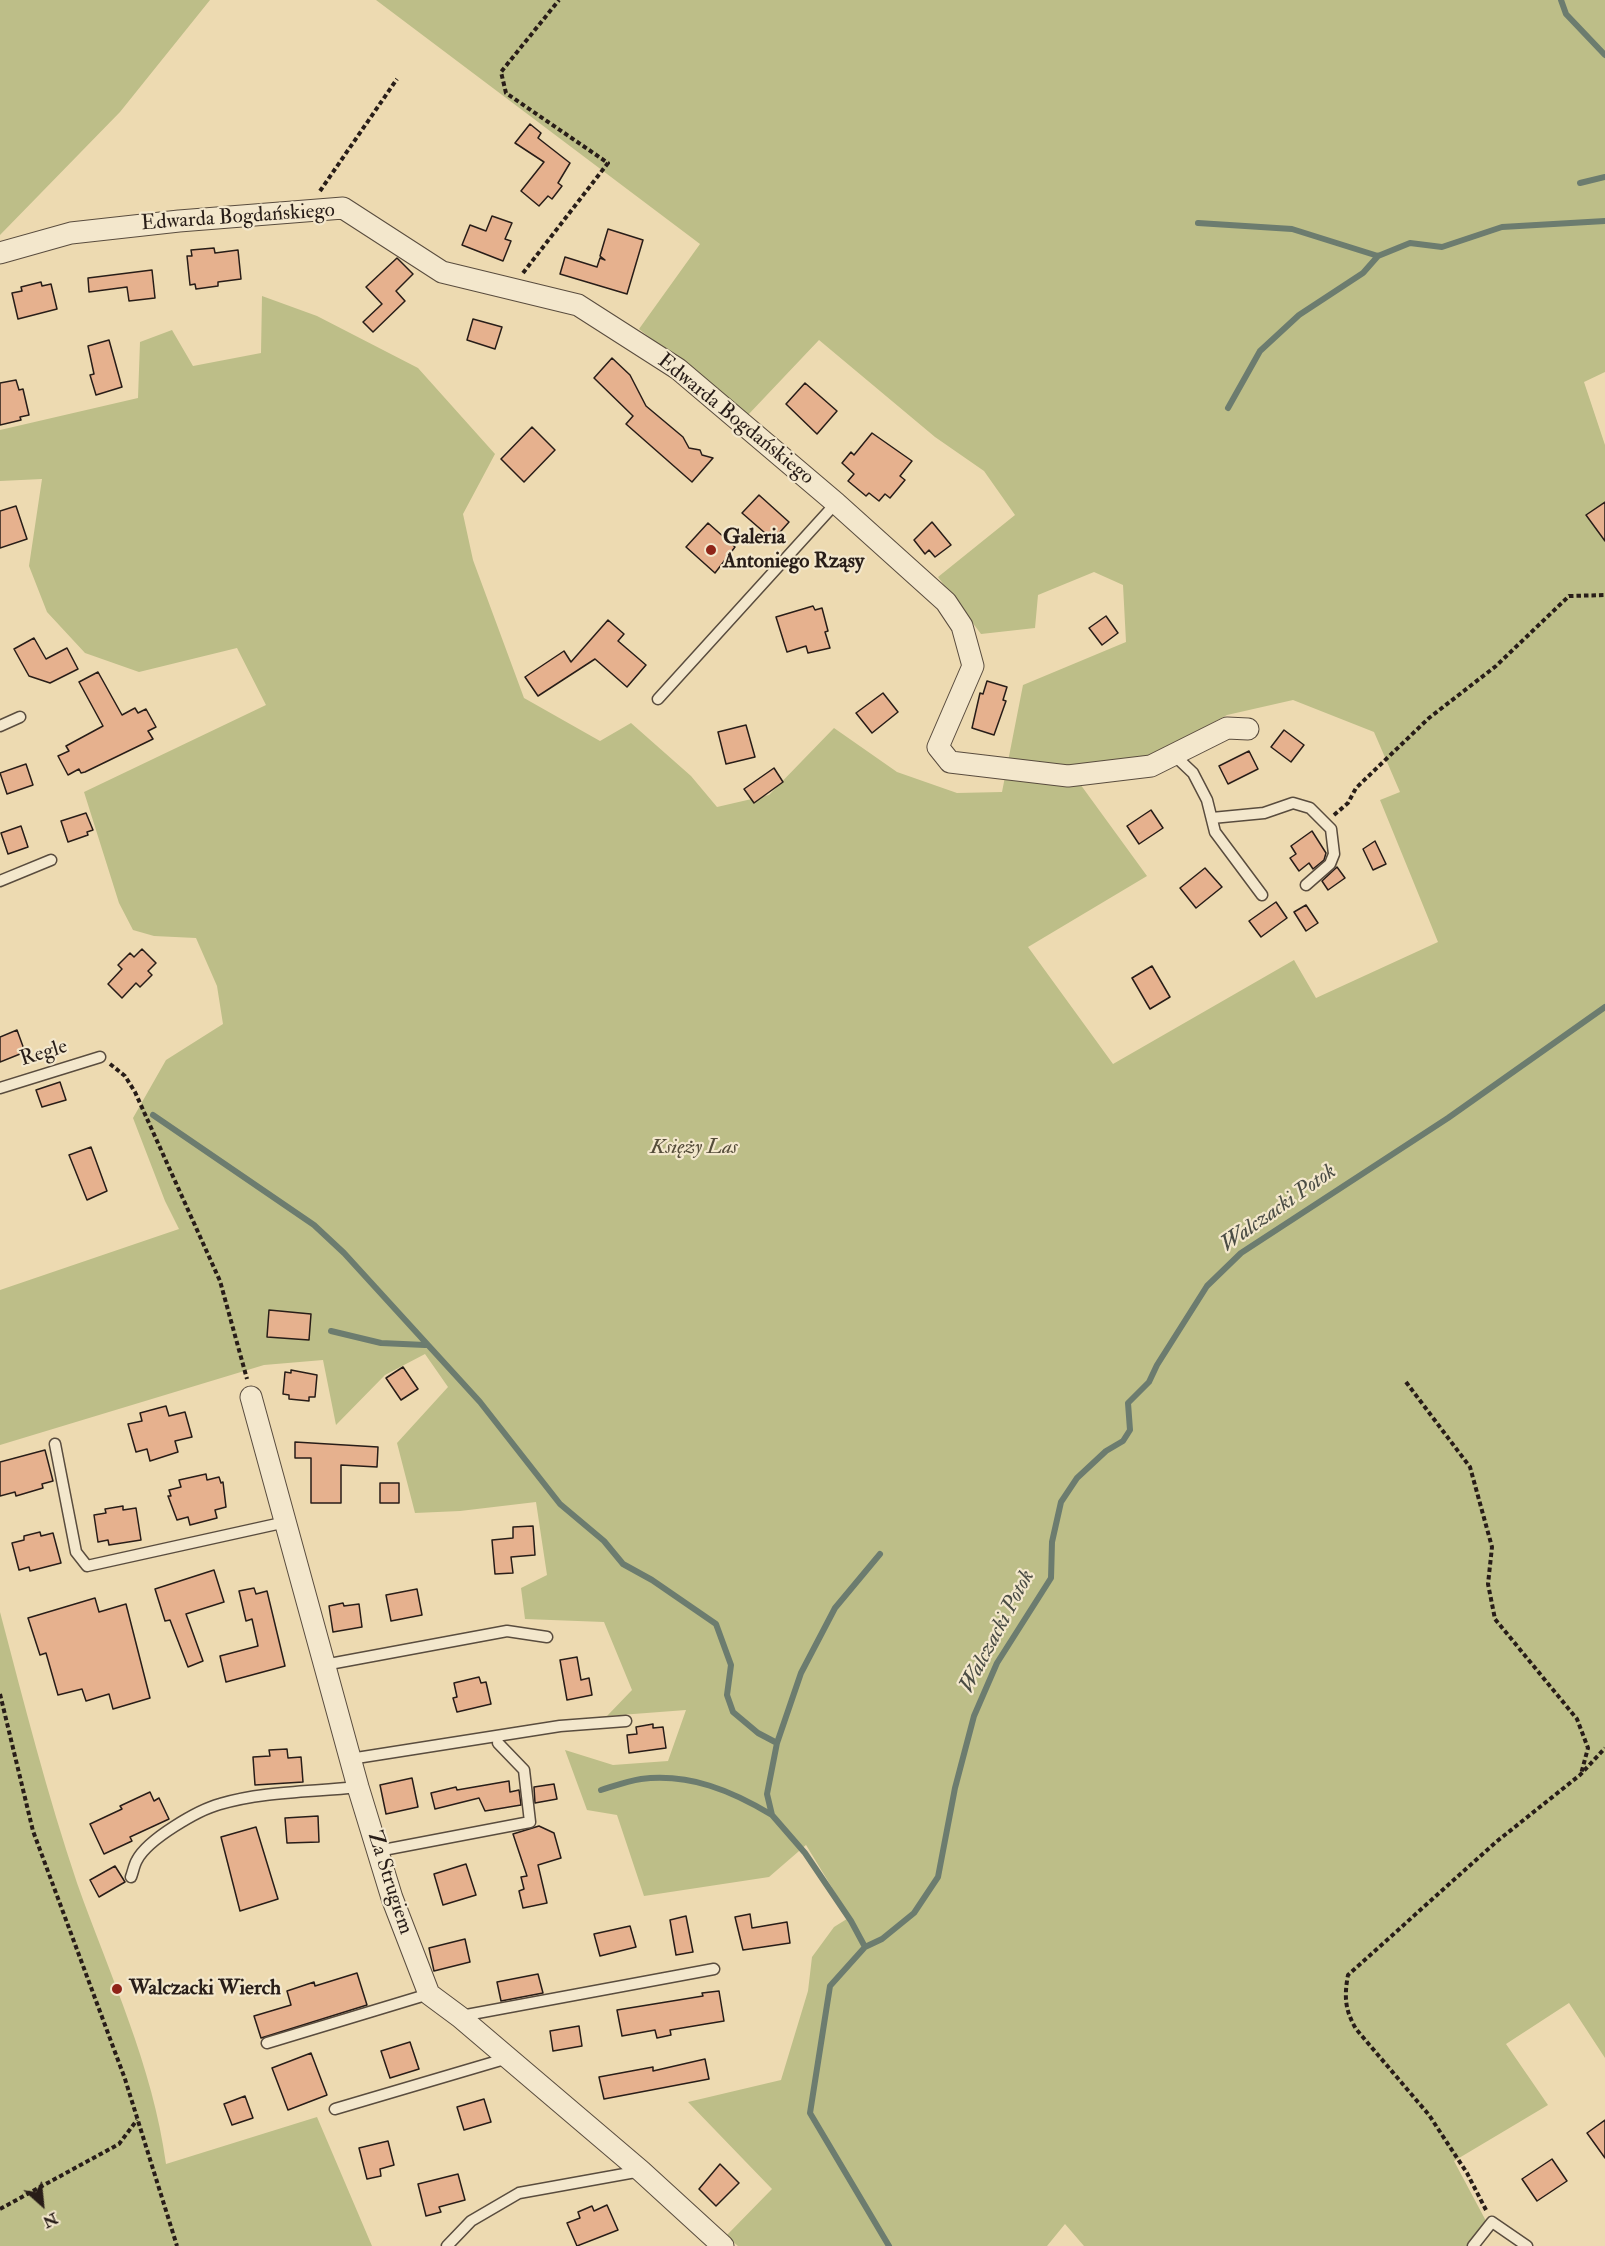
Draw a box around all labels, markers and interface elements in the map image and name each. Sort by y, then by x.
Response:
street label: Edwarda Bogdańskiego [140,199,336,237]
street label: Edwarda Bogdańskiego [652,349,818,491]
place label: Galeria Antoniego Rząsy [723,525,864,575]
marker: Galeria Antoniego Rząsy [704,543,718,557]
street label: Regle [17,1035,71,1073]
park label: Księży Las [650,1135,738,1161]
water label: Walczacki Potok [1216,1159,1342,1259]
water label: Walczacki Potok [955,1566,1041,1698]
street label: Za Strugiem [361,1828,417,1938]
place label: Walczacki Wierch [129,1976,281,2002]
marker: Walczacki Wierch [110,1982,124,1996]
north arrow [12,2174,72,2234]
text: N [39,2208,61,2232]

